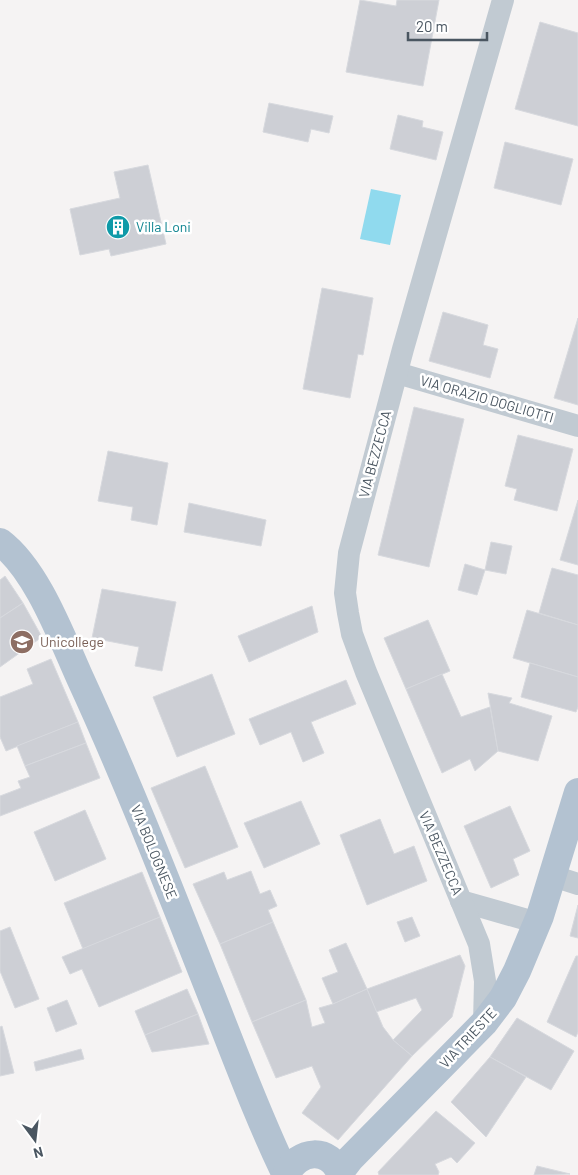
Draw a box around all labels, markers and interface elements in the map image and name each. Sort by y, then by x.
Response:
scale bar [408,10,487,42]
text: 20 m [416,17,448,35]
building icon: Villa Loni [105,214,131,240]
place label: Villa Loni [136,218,191,235]
street label: VIA ORAZIO DOGLIOTTI [418,371,556,426]
street label: VIA BEZZECCA [355,408,394,499]
school or university icon: Unicollege [9,629,35,655]
place label: Unicollege [40,633,104,650]
street label: VIA BOLOGNESE [128,802,181,901]
street label: VIA BEZZECCA [416,808,467,898]
street label: VIA TRIESTE [435,1004,500,1071]
north arrow [10,1115,60,1165]
text: N [32,1144,45,1162]

